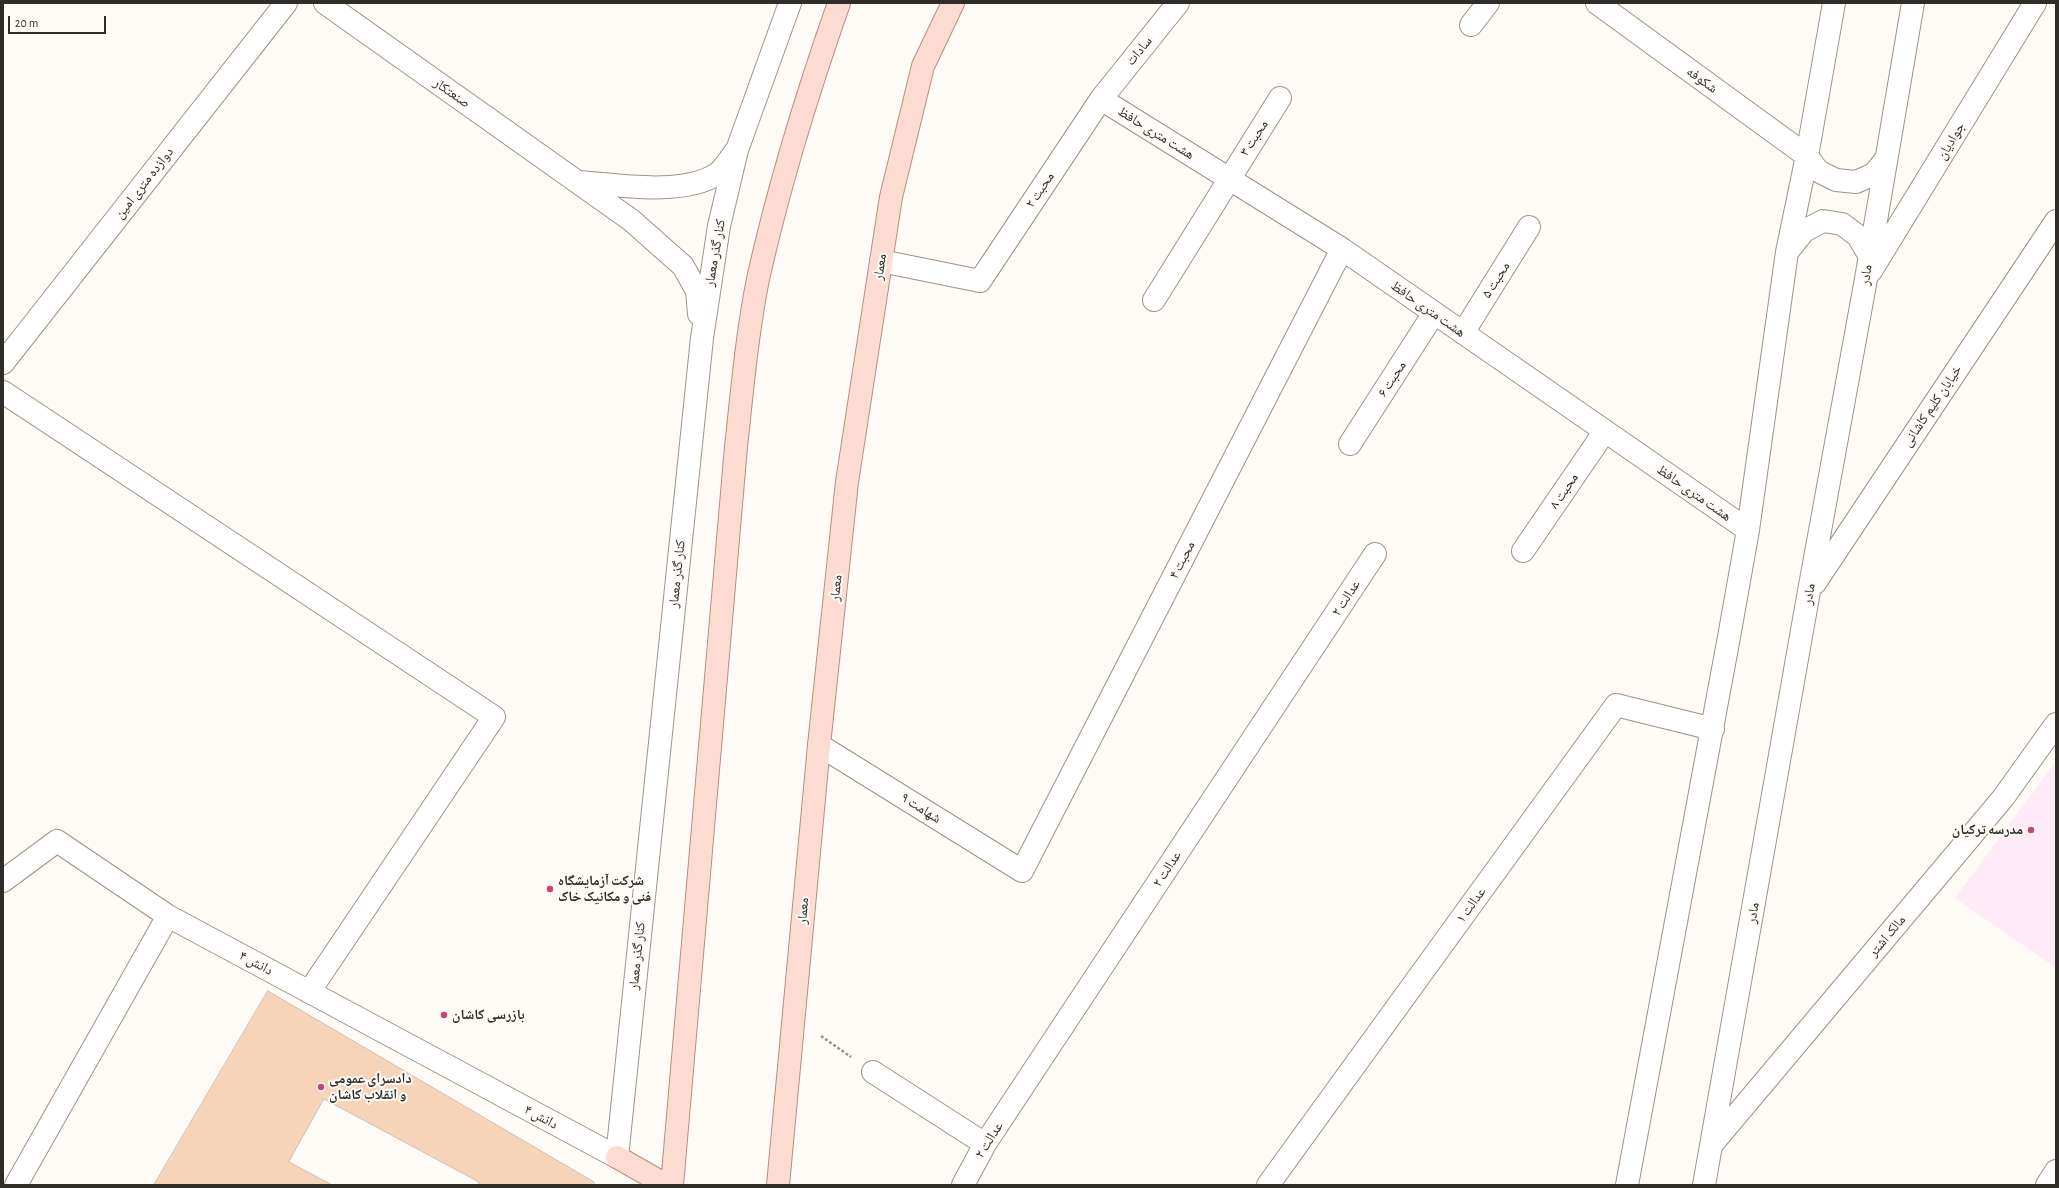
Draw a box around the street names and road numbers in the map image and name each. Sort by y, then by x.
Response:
street label: سادات [1122,33,1156,69]
street label: شکوفه [1683,63,1721,97]
street label: صنعتکار [430,74,474,112]
street label: هشت متری حافظ [1115,103,1197,163]
street label: محبت ۳ [1236,117,1272,159]
street label: جوادیان [1933,119,1969,163]
street label: دوازده متری امین [111,144,177,222]
street label: محبت ۲ [1022,169,1058,211]
street label: کنار گذر معمار [701,218,729,288]
street label: معمار [870,252,890,282]
street label: محبت ۵ [1478,259,1514,301]
street label: مادر [1856,263,1876,287]
street label: هشت متری حافظ [1387,277,1469,341]
street label: محبت ۶ [1374,358,1410,400]
street label: خیابان کلیم کاشانی [1898,362,1966,450]
street label: هشت متری حافظ [1653,461,1735,525]
street label: محبت ۸ [1546,470,1582,512]
street label: محبت ۴ [1165,538,1199,582]
street label: کنار گذر معمار [665,539,689,609]
street label: معمار [826,574,846,602]
street label: عدالت ۲ [1328,577,1364,619]
street label: مادر [1799,582,1819,606]
street label: شهامت ۹ [898,789,944,827]
street label: عدالت ۲ [1149,848,1185,890]
street label: عدالت ۱ [1452,884,1490,926]
street label: معمار [793,897,813,925]
street label: مادر [1743,901,1763,925]
street label: مالک اشتر [1865,912,1909,960]
street label: کنار گذر معمار [625,921,649,991]
street label: دانش ۴ [236,947,276,979]
street label: دانش ۴ [521,1101,561,1133]
street label: عدالت ۲ [971,1119,1007,1161]

